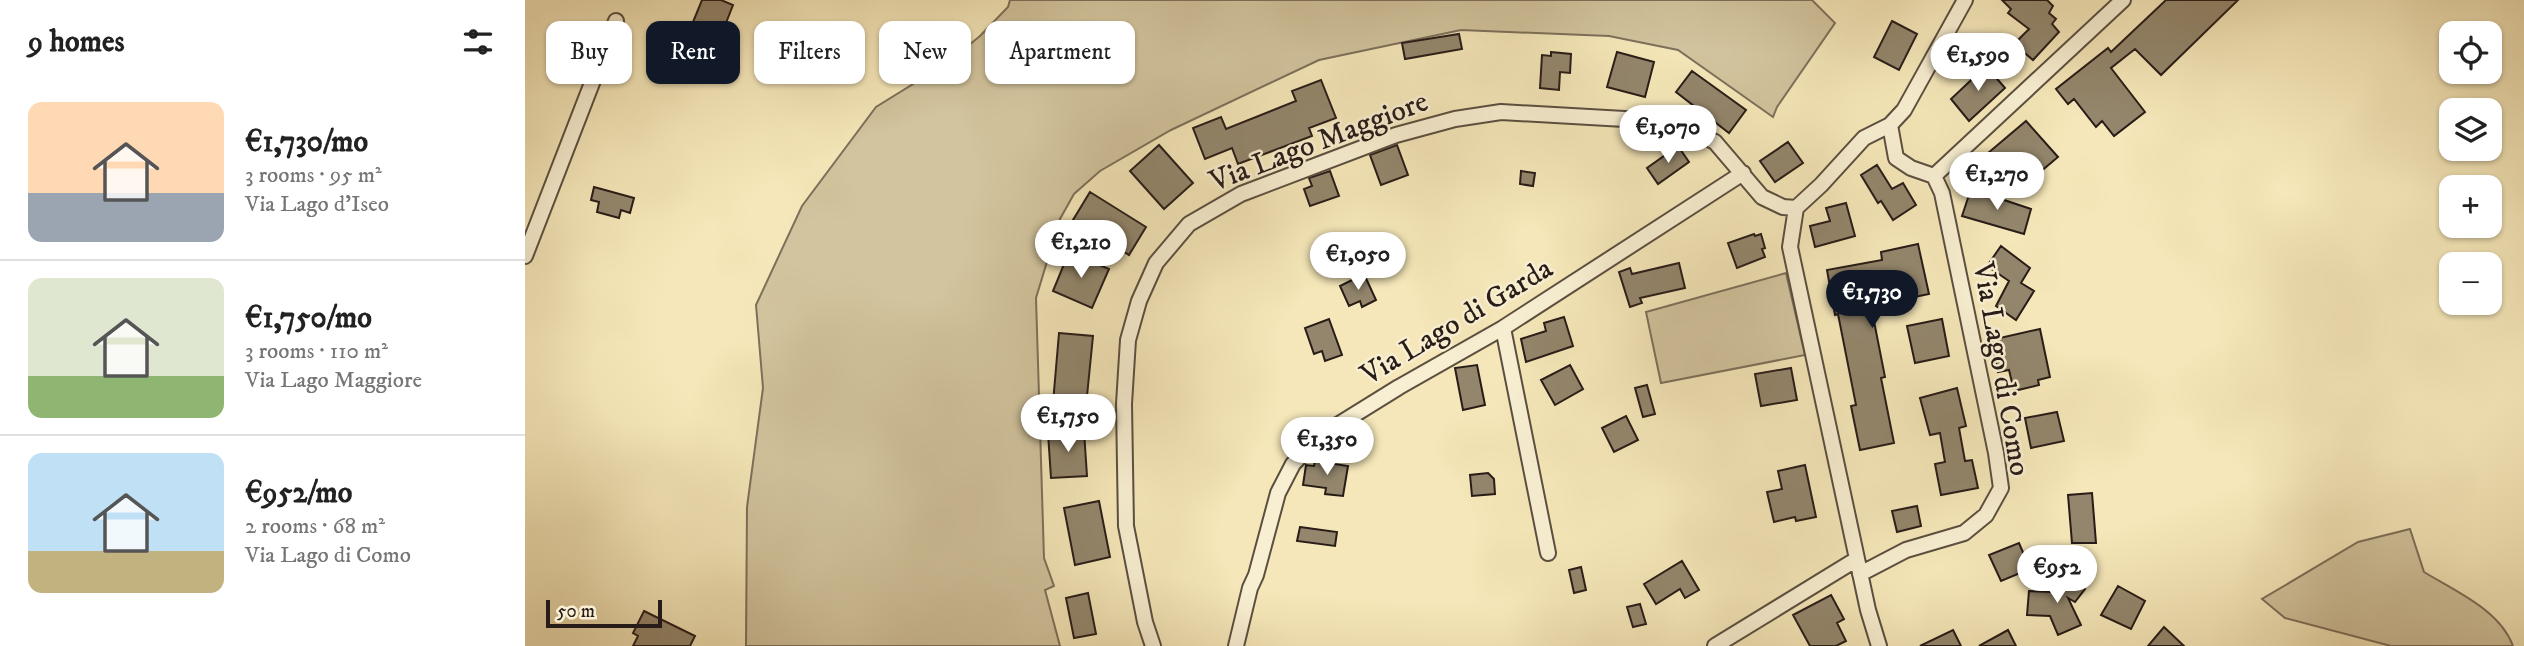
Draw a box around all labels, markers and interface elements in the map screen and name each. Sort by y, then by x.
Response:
chip: Buy [546,21,632,84]
chip: Rent [646,21,740,84]
chip: Filters [754,21,865,84]
chip: New [879,21,971,84]
chip: Apartment [985,21,1135,84]
map controls [2439,21,2502,315]
button: locate [2439,21,2502,84]
icon: filters [459,23,497,61]
text: 9 homes [28,24,125,61]
pin: €1,590 [1921,34,2035,93]
text: €1,590 [1946,41,2010,70]
street label: Via Lago Maggiore [1204,83,1433,201]
button: layers [2439,98,2502,161]
pin: €1,070 [1611,106,1725,165]
text: €1,070 [1636,113,1701,142]
text: €1,730/mo [245,124,368,161]
icon: home [84,130,168,214]
pin: €1,270 [1940,152,2054,212]
text: €1,270 [1965,160,2029,189]
text: 3 rooms · 95 m² [245,161,382,190]
button: + [2439,175,2502,238]
text: Via Lago d'Iseo [245,190,389,219]
pin: €1,210 [1024,220,1138,280]
text: €1,210 [1051,228,1111,257]
pin: €1,050 [1301,232,1415,292]
text: €1,050 [1326,240,1390,269]
street label: Via Lago di Garda [1353,250,1560,394]
button: − [2439,252,2502,315]
street label: Via Lago di Como [1964,258,2038,479]
pin: €1,730 [1815,270,1929,330]
text: €1,730 [1842,278,1902,307]
text: €1,750/mo [245,300,372,337]
icon: home [84,306,168,390]
text: 3 rooms · 110 m² [245,337,388,366]
text: Via Lago Maggiore [245,366,422,395]
pin: €1,750 [1011,394,1125,454]
text: €1,750 [1037,402,1099,431]
pin: €1,350 [1270,418,1384,477]
text: €1,350 [1297,425,1357,454]
text: €952/mo [245,475,352,512]
icon: home [84,481,168,565]
text: 2 rooms · 68 m² [245,512,385,541]
text: Via Lago di Como [245,541,411,570]
pin: €952 [2016,546,2098,605]
text: €952 [2033,553,2081,582]
scale bar [546,597,661,629]
text: 50 m [557,600,595,623]

